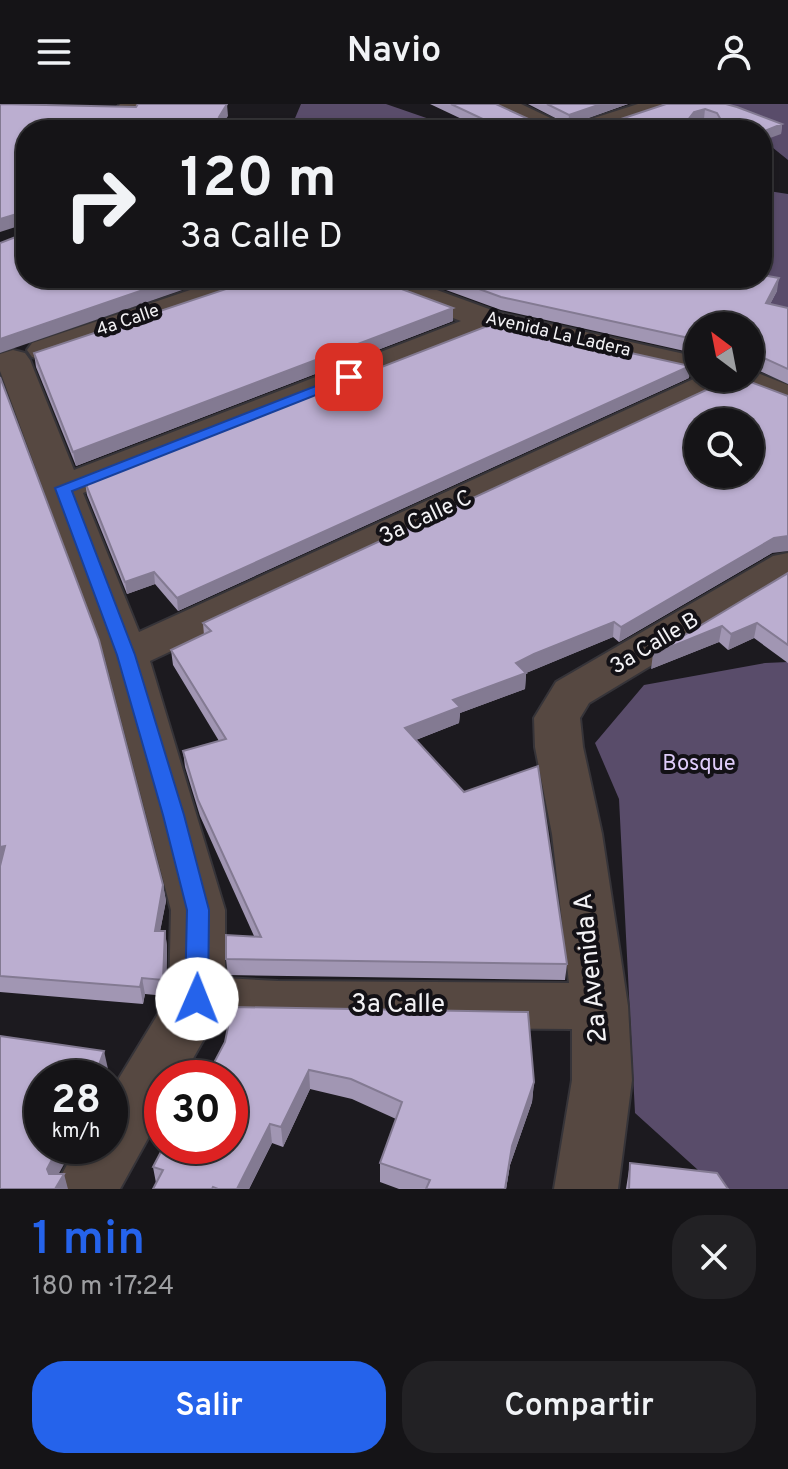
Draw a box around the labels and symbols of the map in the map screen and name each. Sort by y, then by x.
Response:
street label: 4a Calle [93,300,163,342]
street label: Avenida La Ladera [483,307,633,363]
north arrow [684,312,764,392]
pin [315,343,383,411]
street label: 3a Calle C [376,485,476,551]
street label: 3a Calle B [606,607,704,681]
park label: Bosque [662,751,736,778]
street label: 2a Avenida A [568,891,616,1045]
position arrow [155,957,239,1041]
street label: 3a Calle [351,989,445,1022]
speed limit sign: 30 [144,1060,248,1164]

